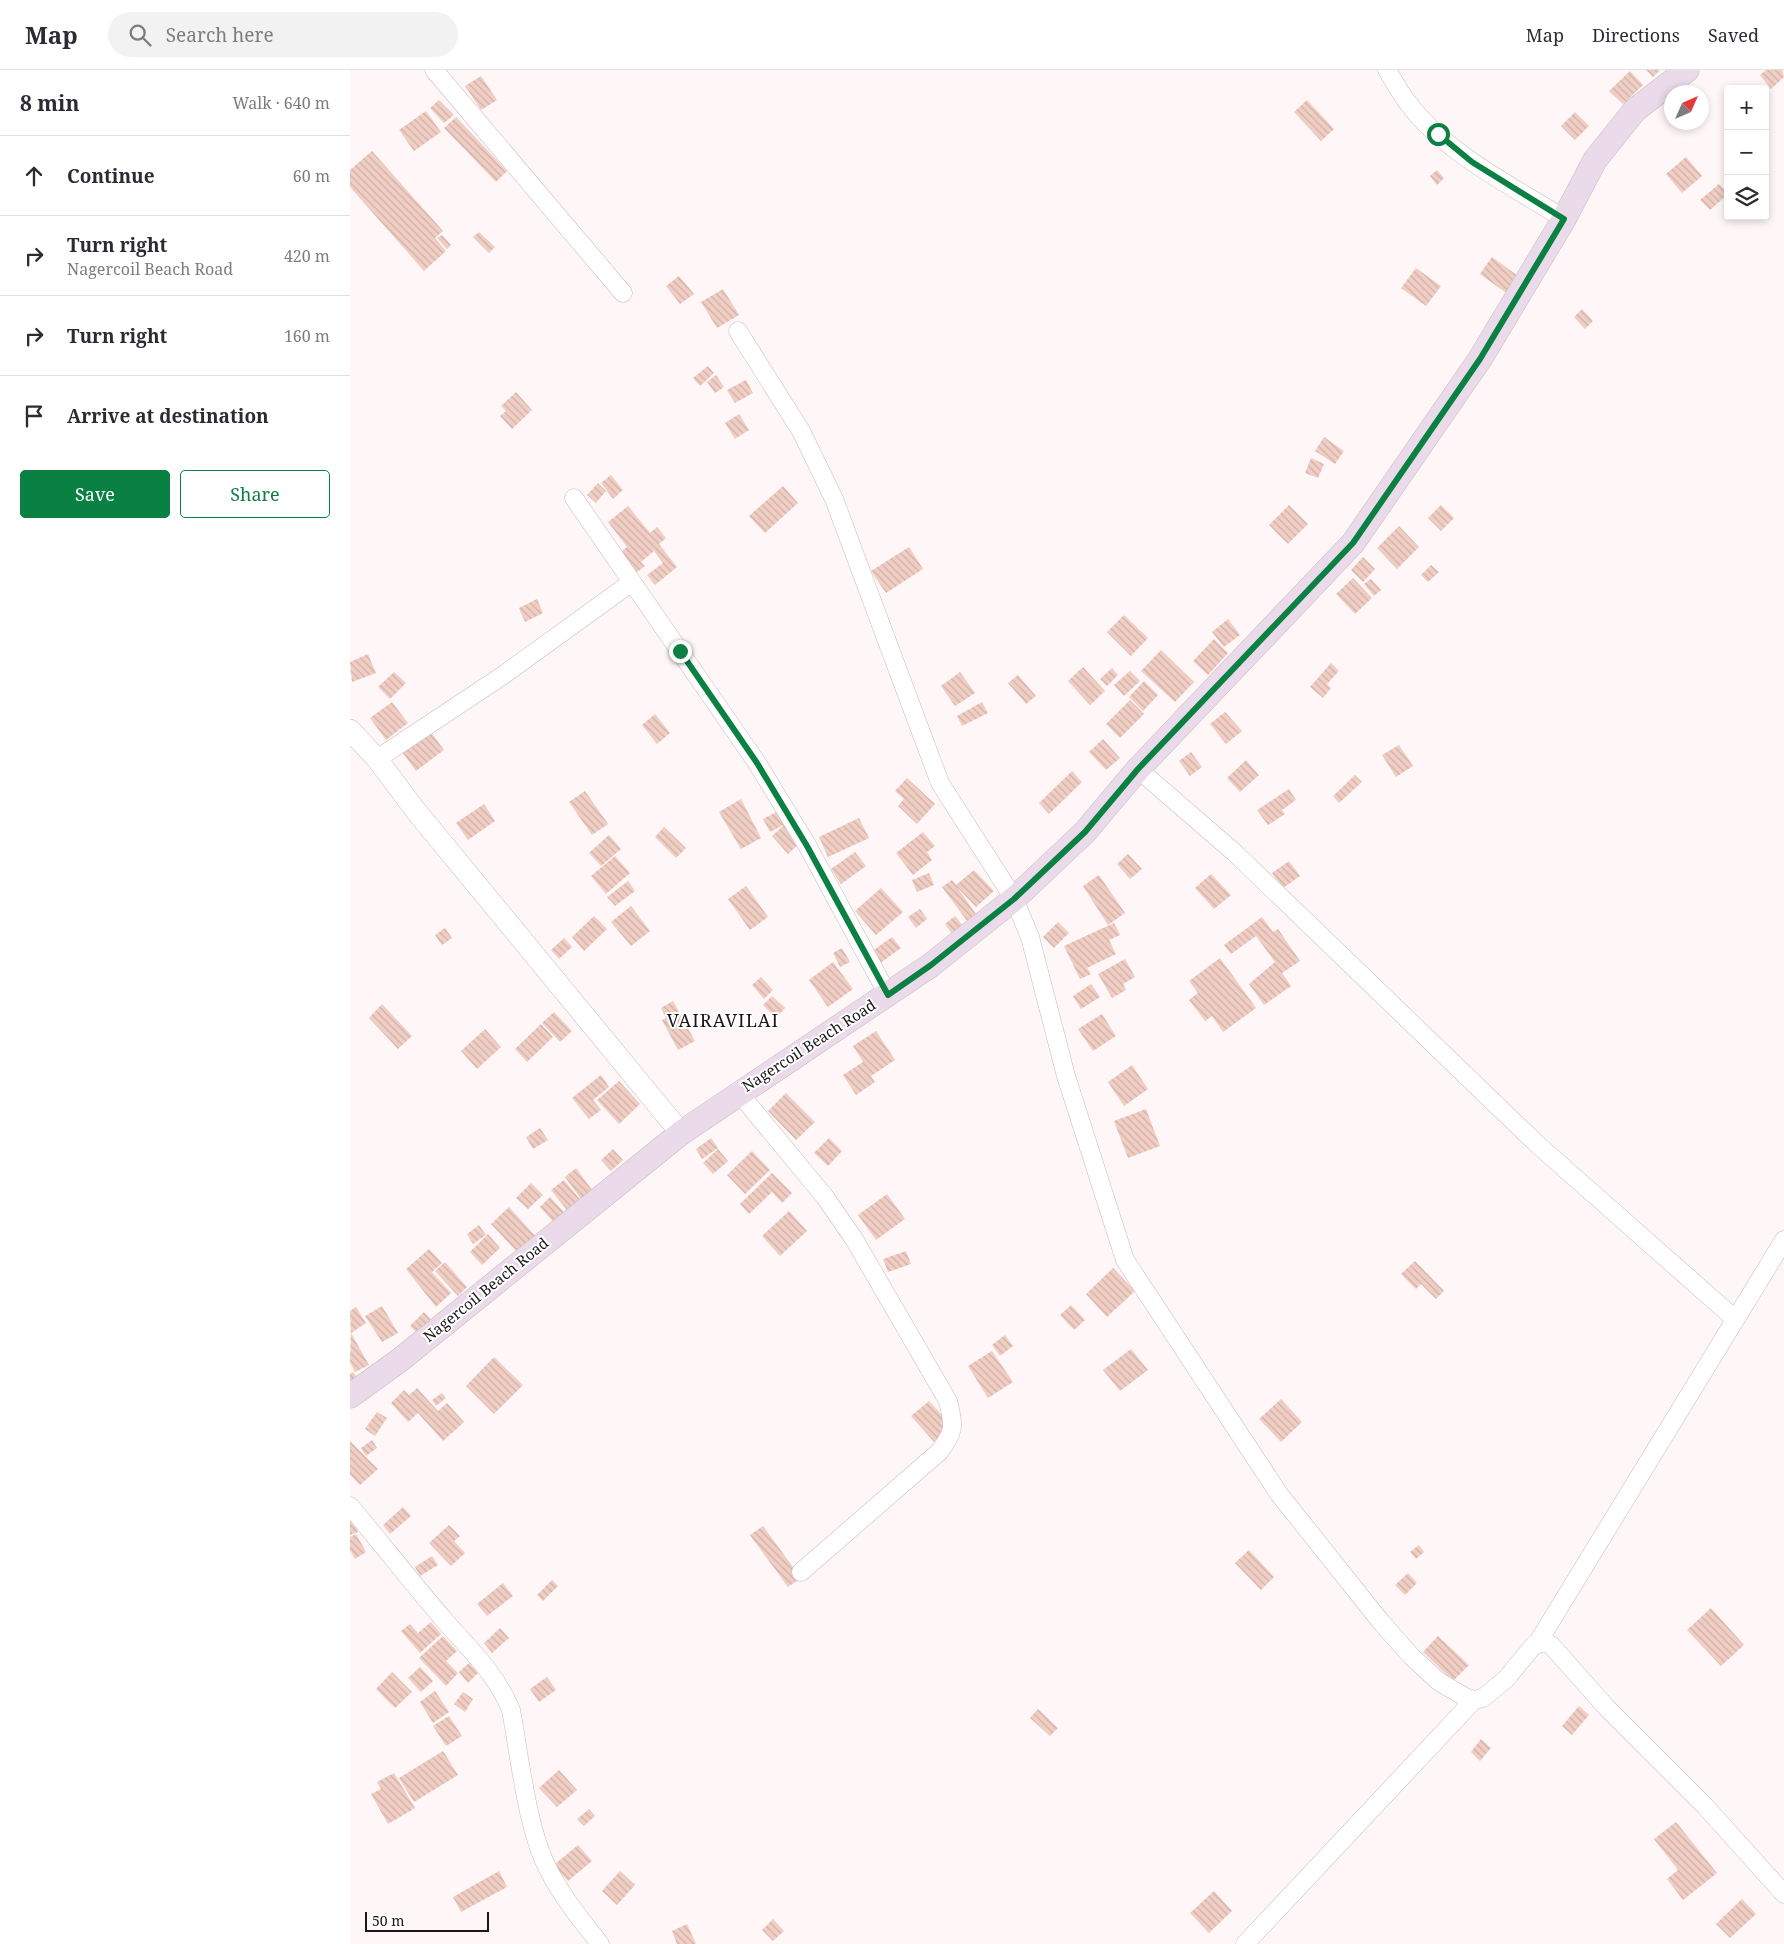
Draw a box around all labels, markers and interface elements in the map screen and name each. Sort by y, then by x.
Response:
search box [108,12,458,57]
text: Map [25,18,78,51]
icon: search [126,21,154,49]
text: Search here [166,22,274,48]
text: Map [1526,23,1564,47]
text: Directions [1592,23,1680,47]
text: Saved [1708,23,1759,47]
north arrow [1664,85,1709,130]
map controls [1724,85,1769,220]
button: + [1724,85,1769,130]
text: 8 min [20,89,79,117]
text: Walk · 640 m [233,92,330,114]
route start [1427,123,1450,146]
button: − [1724,130,1769,175]
icon: ahead [20,162,48,190]
text: Continue [67,163,155,189]
text: 60 m [293,165,330,187]
button: layers [1724,175,1769,220]
text: Turn right [67,232,167,258]
icon: right [20,242,48,270]
text: 420 m [284,245,330,267]
text: Nagercoil Beach Road [67,258,233,280]
icon: right [20,322,48,350]
text: Turn right [67,323,167,349]
text: 160 m [284,325,330,347]
icon: arrive [20,402,48,430]
text: Arrive at destination [67,403,269,429]
button: Save [20,470,170,518]
button: Share [180,470,330,518]
route end [669,640,692,663]
street label: Nagercoil Beach Road [738,994,879,1096]
district label: VAIRAVILAI [667,1008,779,1032]
street label: Nagercoil Beach Road [419,1232,552,1346]
scale bar [365,1909,489,1932]
text: 50 m [372,1911,405,1930]

